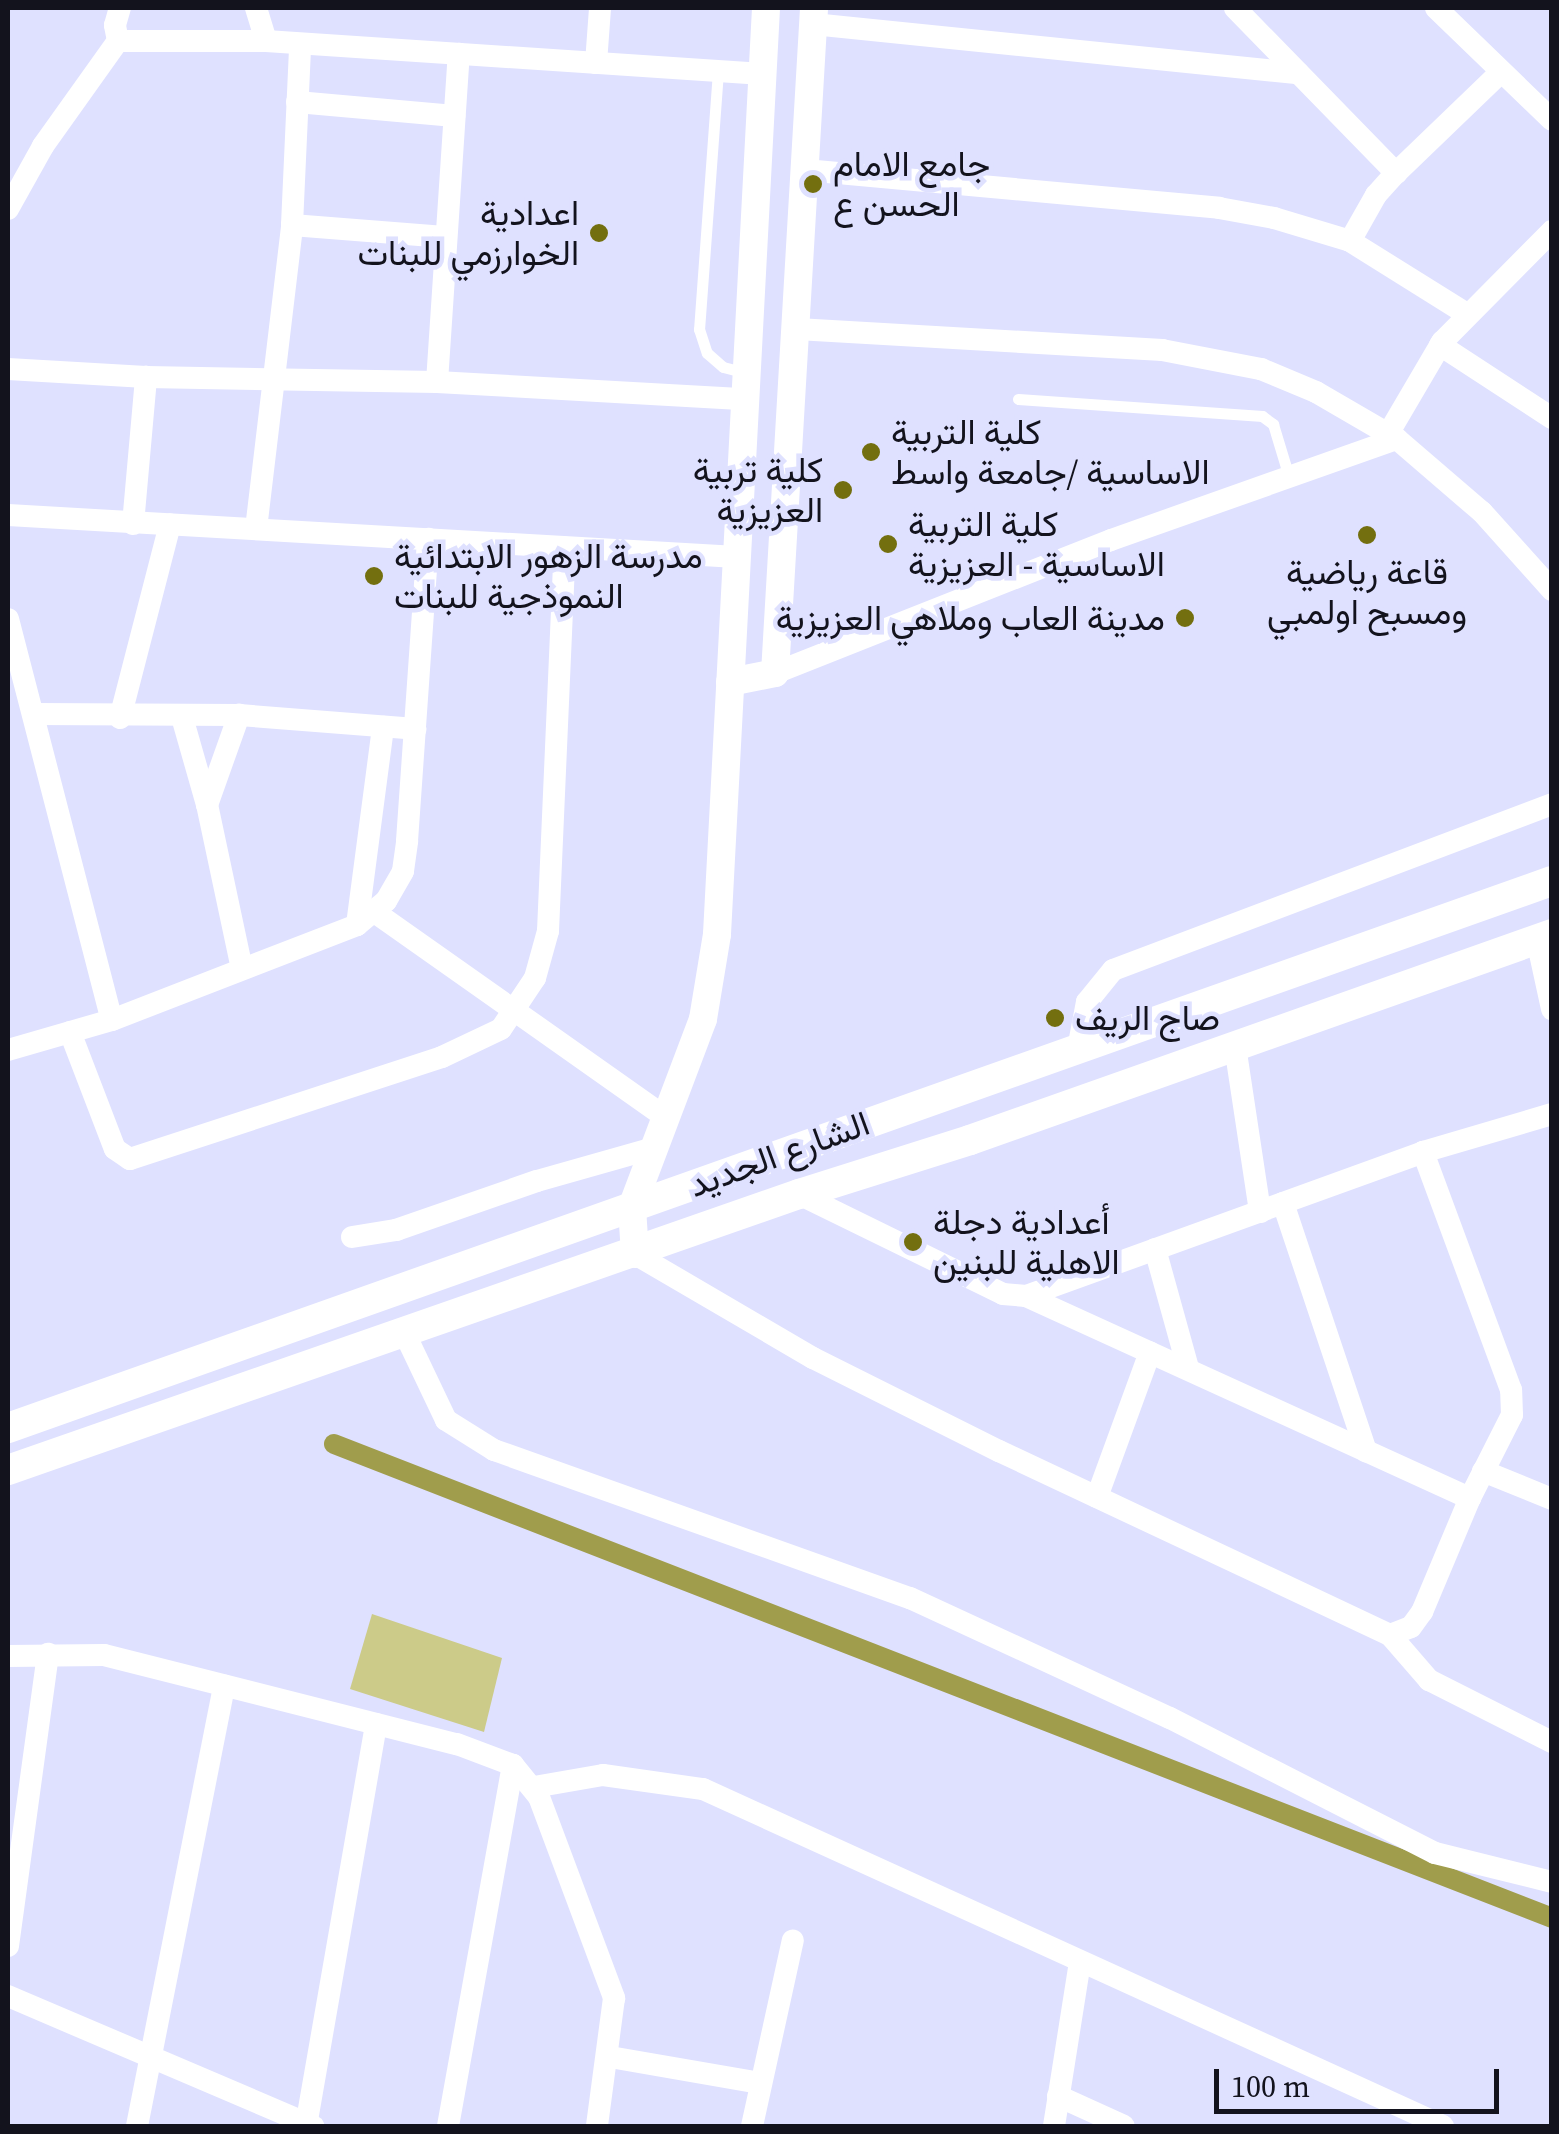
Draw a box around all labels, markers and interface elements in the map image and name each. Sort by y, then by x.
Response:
place label: جامع الامام الحسن ع [833,143,990,225]
marker: جامع الامام الحسن ع [802,173,824,195]
place label: اعدادية الخوارزمي للبنات [357,192,579,274]
marker: اعدادية الخوارزمي للبنات [588,222,610,244]
place label: كلية التربية الاساسية /جامعة واسط [891,411,1210,493]
marker: كلية التربية الاساسية /جامعة واسط [860,441,882,463]
place label: كلية تربية العزيزية [693,449,823,531]
marker: كلية تربية العزيزية [832,479,854,501]
place label: كلية التربية الاساسية - العزيزية [908,503,1165,585]
marker: قاعة رياضية ومسبح اولمبي [1356,524,1378,546]
marker: كلية التربية الاساسية - العزيزية [877,533,899,555]
place label: مدرسة الزهور الابتدائية النموذجية للبنات [394,535,703,617]
place label: قاعة رياضية ومسبح اولمبي [1267,551,1467,633]
marker: مدرسة الزهور الابتدائية النموذجية للبنات [363,565,385,587]
place label: مدينة العاب وملاهي العزيزية [776,597,1165,639]
marker: مدينة العاب وملاهي العزيزية [1174,607,1196,629]
place label: صاج الريف [1075,997,1220,1039]
marker: صاج الريف [1044,1007,1066,1029]
street label: الشارع الجديد [683,1102,875,1206]
place label: أعدادية دجلة الاهلية للبنين [933,1201,1120,1283]
marker: أعدادية دجلة الاهلية للبنين [902,1231,924,1253]
scale bar [1219,2049,1504,2111]
text: 100 m [1231,2066,1310,2107]

